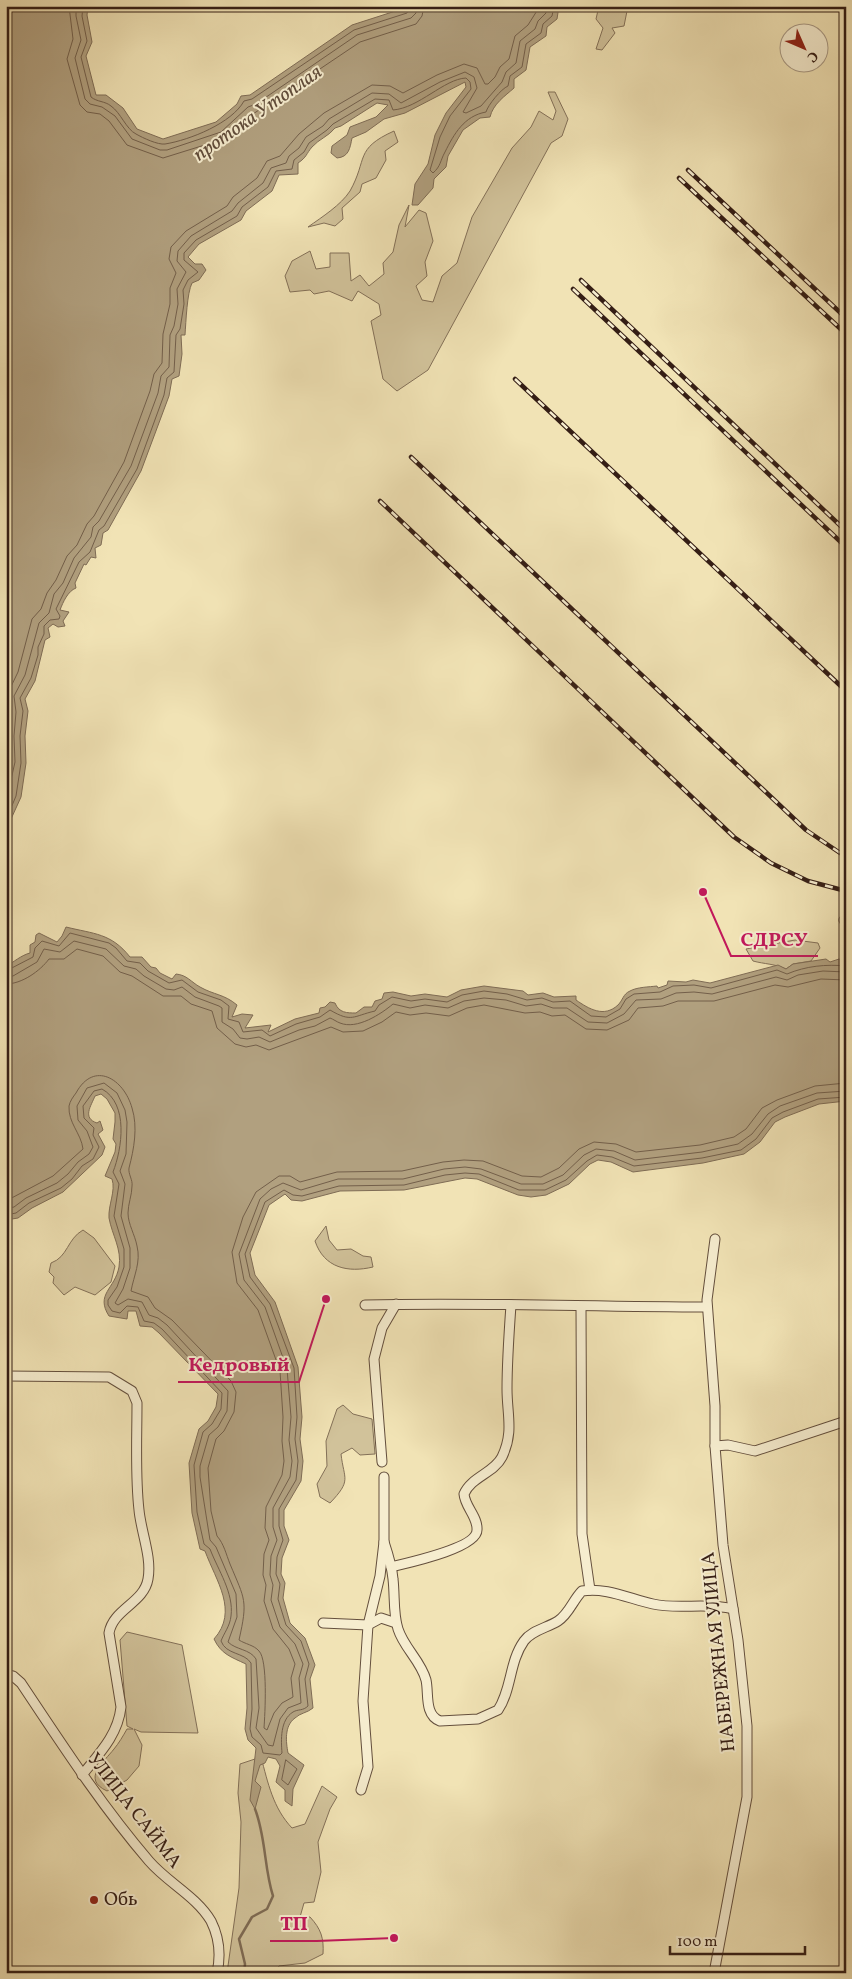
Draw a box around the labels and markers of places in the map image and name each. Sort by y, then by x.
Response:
callout: СДРСУ [731,921,818,956]
callout: Кедровый [178,1347,299,1382]
place label: Обь [104,1887,138,1913]
marker: Обь [88,1894,100,1906]
callout: ТП [270,1906,317,1941]

